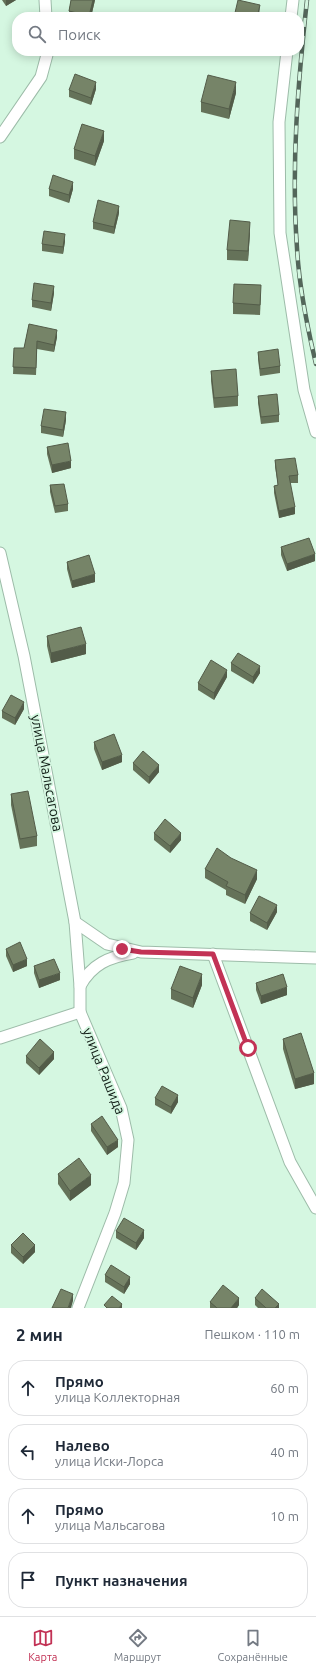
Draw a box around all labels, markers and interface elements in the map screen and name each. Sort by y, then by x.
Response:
search box [12,12,304,56]
icon: search [26,23,48,45]
text: Поиск [58,26,101,43]
street label: улица Мальсагова [28,713,66,833]
route end [113,940,131,958]
street label: улица Рашида [79,1025,129,1117]
route start [239,1039,257,1057]
text: 2 мин [16,1325,63,1344]
text: Пешком · 110 m [204,1327,300,1341]
text: Прямо [55,1373,104,1390]
icon: ahead [17,1377,39,1399]
text: 60 m [270,1381,299,1395]
text: улица Коллекторная [55,1390,180,1404]
text: Налево [55,1437,110,1454]
icon: left [17,1441,39,1463]
text: 40 m [270,1445,299,1459]
text: улица Иски-Лорса [55,1454,164,1468]
text: Прямо [55,1501,104,1518]
icon: ahead [17,1505,39,1527]
text: 10 m [270,1509,299,1523]
text: улица Мальсагова [55,1518,165,1532]
icon: arrive [17,1569,39,1591]
text: Пункт назначения [55,1572,188,1589]
tab: Карта [28,1627,57,1663]
tab: Маршрут [114,1627,161,1663]
tab: Сохранённые [218,1627,288,1663]

